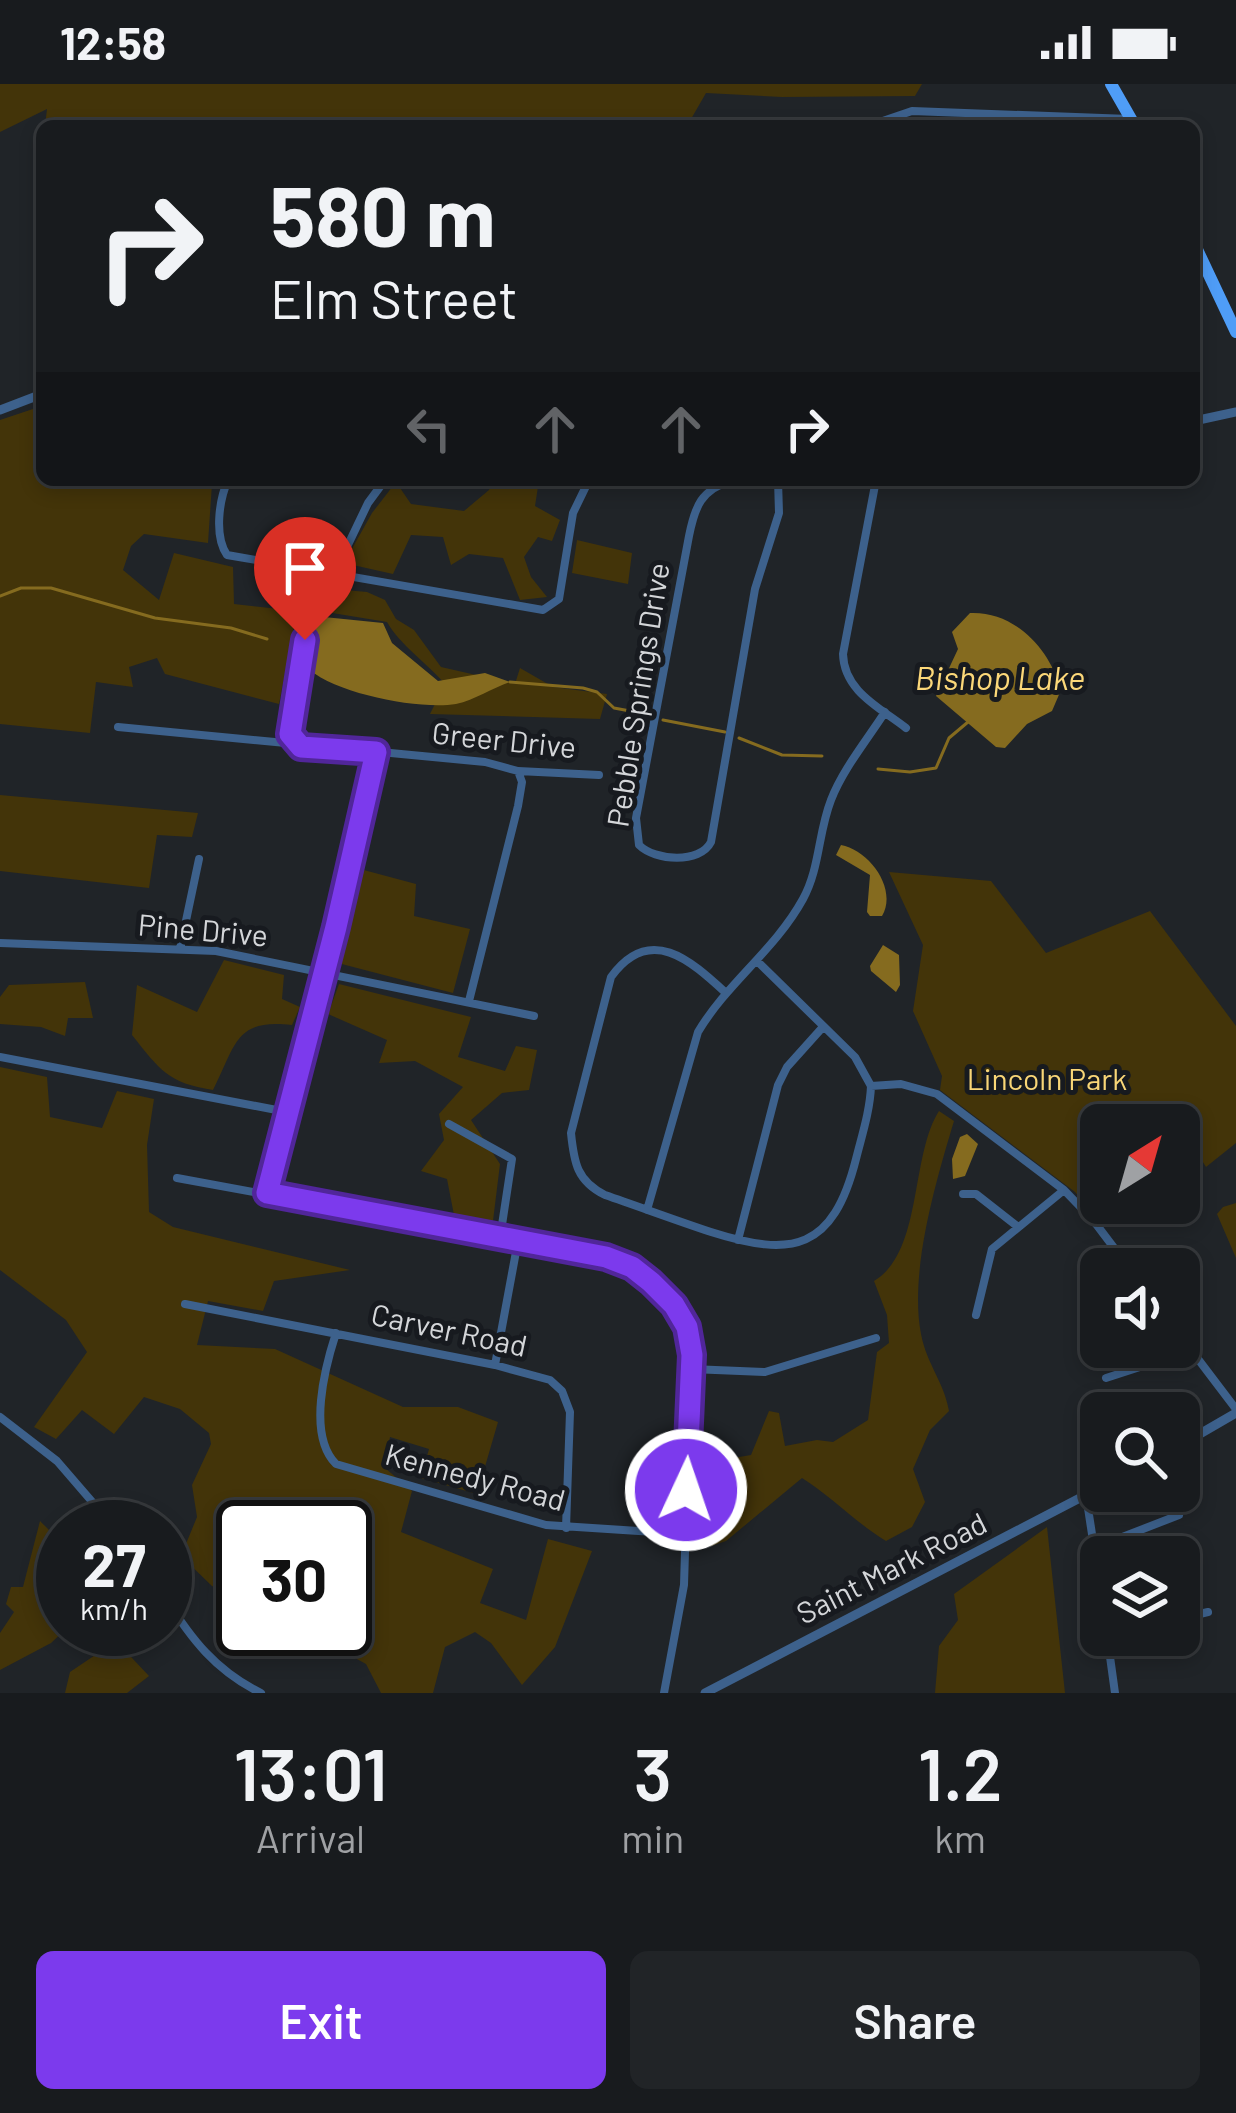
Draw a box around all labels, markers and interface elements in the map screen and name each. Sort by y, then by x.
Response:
text: 12:58 [60,15,166,69]
text: 580 m [270,163,496,264]
icon: right [72,168,228,324]
text: Elm Street [270,265,518,330]
icon: left [396,396,462,462]
icon: ahead [522,396,588,462]
icon: ahead [648,396,714,462]
icon: right [774,396,840,462]
pin [254,517,356,640]
icon: arrive [272,535,338,601]
street label: Pebble Springs Drive [598,560,676,829]
water label: Bishop Lake [915,657,1085,697]
street label: Greer Drive [430,714,578,764]
street label: Pine Drive [137,905,270,953]
park label: Lincoln Park [967,1060,1127,1096]
north arrow [1080,1104,1200,1224]
map controls [1080,1104,1200,1656]
button: sound [1080,1248,1200,1368]
street label: Carver Road [368,1295,530,1363]
button: search [1080,1392,1200,1512]
position arrow [623,1427,749,1553]
street label: Kennedy Road [382,1435,569,1517]
speed limit sign: 30 [216,1500,372,1656]
street label: Saint Mark Road [790,1504,992,1631]
text: 27 [82,1527,146,1599]
button: layers [1080,1536,1200,1656]
text: km/h [80,1590,148,1626]
text: 13:01 [233,1729,388,1815]
text: 3 [634,1729,672,1815]
text: 1.2 [918,1729,1003,1815]
text: Arrival [256,1814,365,1861]
text: min [621,1814,684,1861]
text: km [934,1814,986,1861]
button: Exit [36,1951,606,2089]
button: Share [630,1951,1200,2089]

